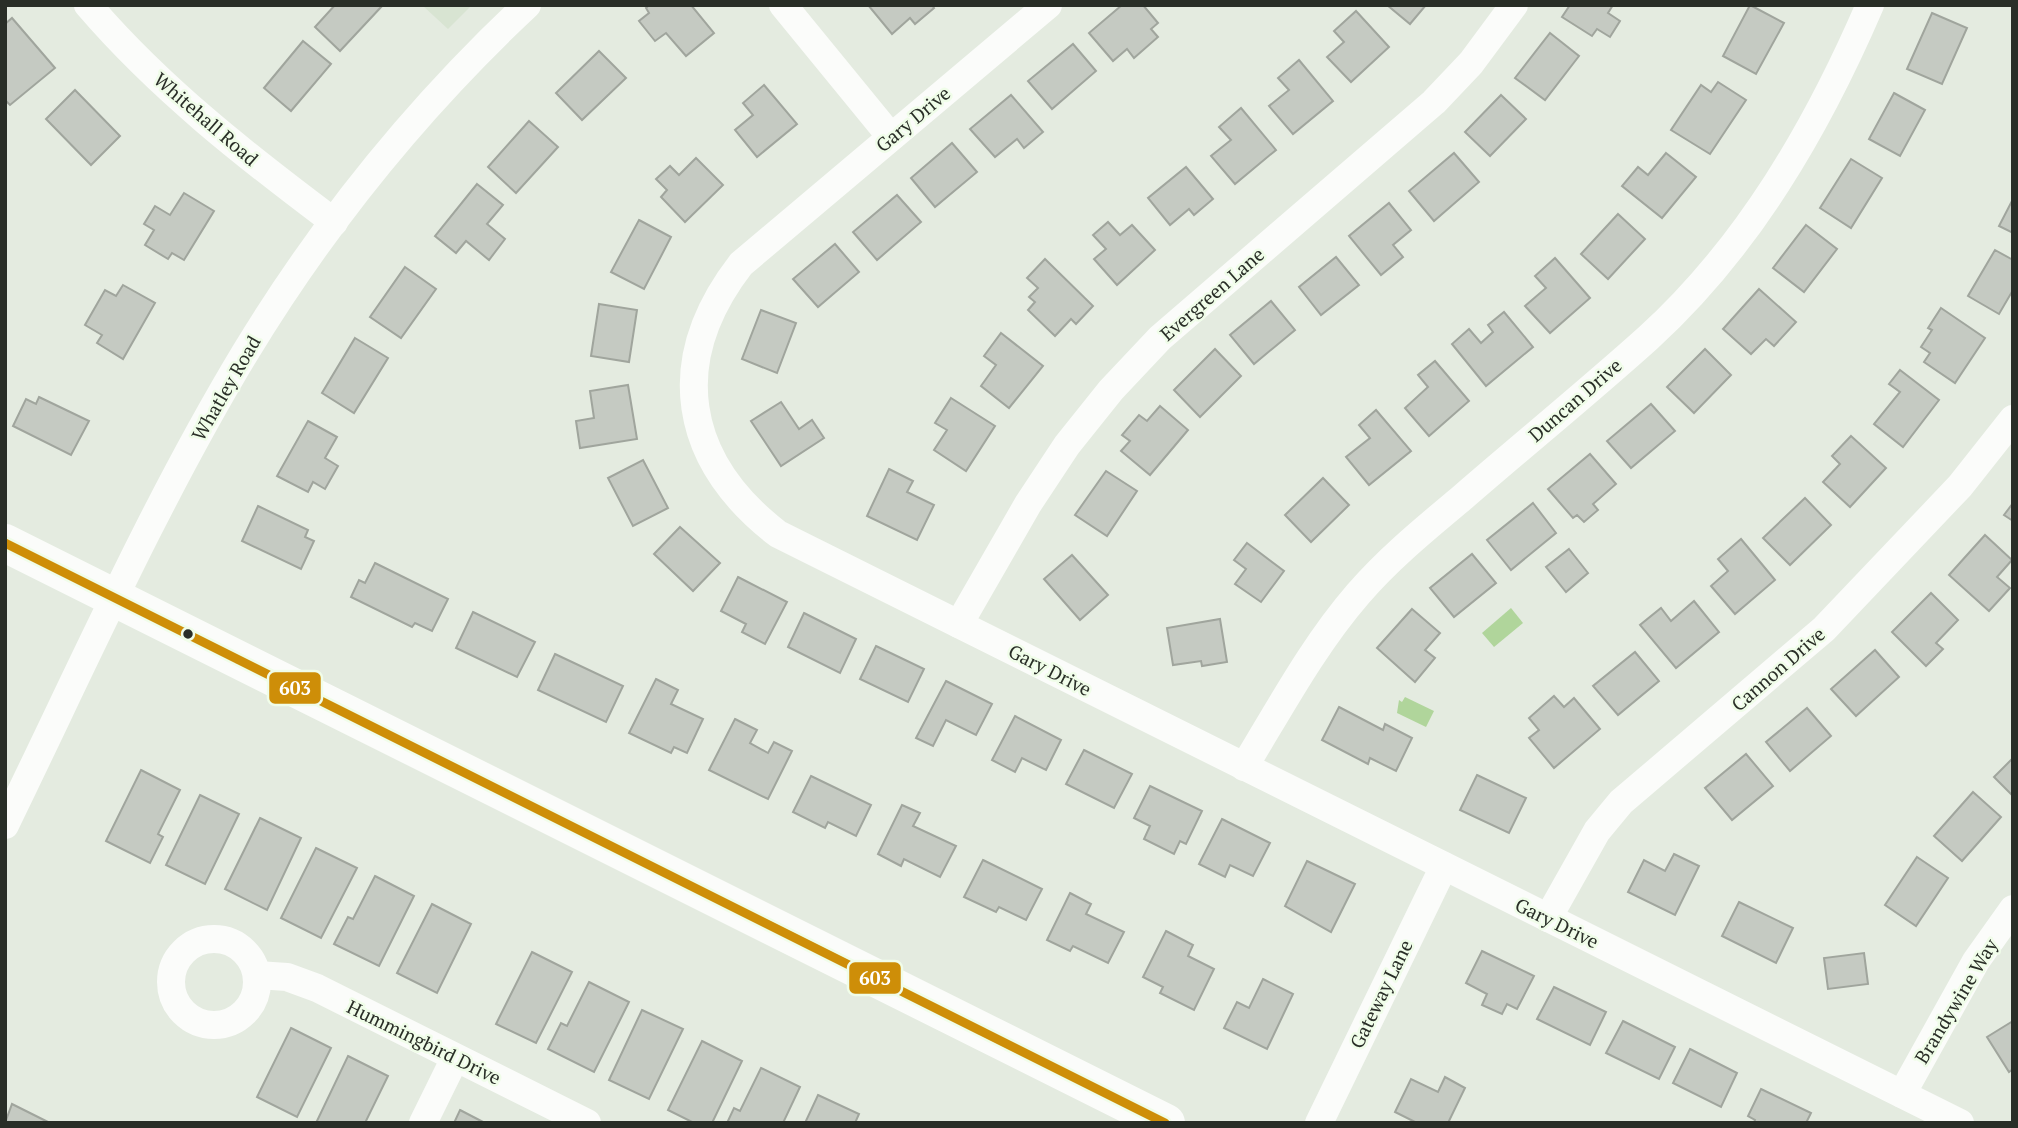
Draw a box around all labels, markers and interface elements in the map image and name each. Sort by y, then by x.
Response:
street label: Whitehall Road [149,66,264,171]
street label: Gary Drive [870,80,955,157]
street label: Evergreen Lane [1154,241,1269,346]
street label: Whatley Road [185,330,266,445]
street label: Duncan Drive [1523,352,1626,447]
street label: Cannon Drive [1726,621,1830,716]
unlabelled marker [181,627,195,641]
street label: Gary Drive [1005,638,1096,701]
line badge: 603 [268,671,322,705]
text: 603 [279,675,311,700]
street label: Gary Drive [1511,892,1603,953]
street label: Brandywine Way [1908,933,2003,1068]
street label: Gateway Lane [1344,935,1418,1052]
line badge: 603 [848,961,902,995]
text: 603 [859,965,891,990]
street label: Hummingbird Drive [343,993,505,1090]

